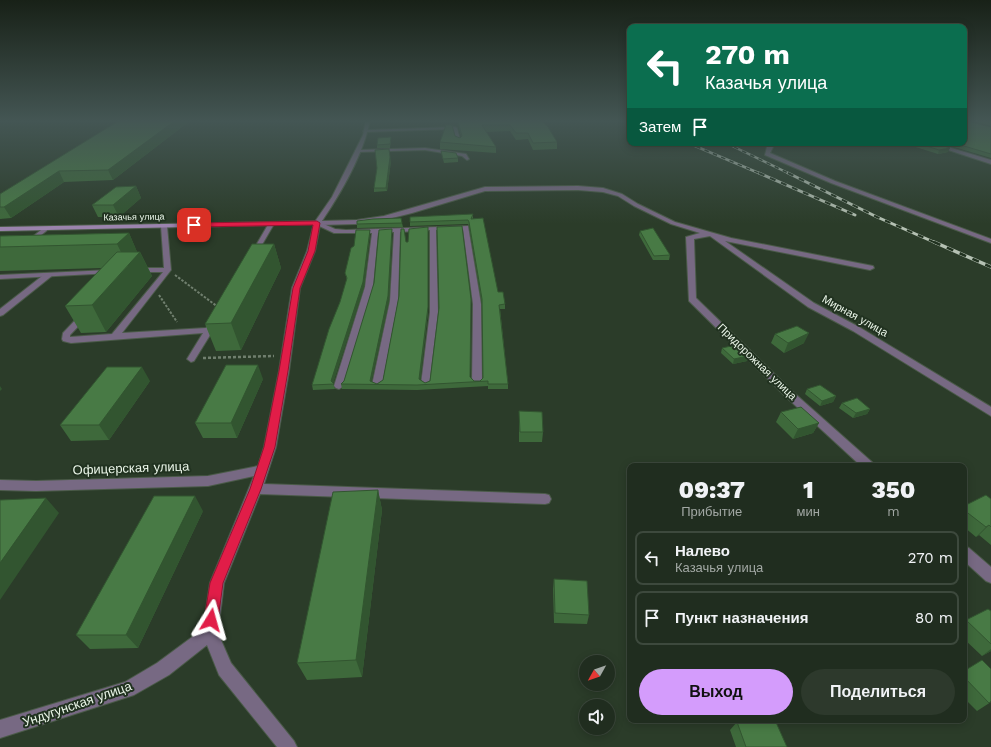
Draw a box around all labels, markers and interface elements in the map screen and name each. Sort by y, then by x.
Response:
text: 270 m [705,38,790,71]
icon: left [639,40,691,92]
text: Казачья улица [705,72,827,93]
icon: arrive [689,116,711,138]
text: Затем [639,118,681,136]
pin [177,208,211,242]
street label: Казачья улица [103,211,165,223]
icon: arrive [183,214,205,236]
street label: Мирная улица [820,292,891,340]
street label: Придорожная улица [715,321,800,404]
street label: Офицерская улица [72,458,190,478]
text: 09:37 [679,476,745,504]
text: 1 [803,476,814,504]
text: 350 [872,476,915,504]
text: Прибытие [681,504,742,519]
text: мин [797,504,820,519]
text: m [887,504,900,519]
text: Налево [675,542,730,560]
icon: left [641,547,663,569]
text: 270 m [908,549,953,567]
text: Казачья улица [675,560,763,575]
position arrow [190,599,232,641]
icon: arrive [641,607,663,629]
text: Пункт назначения [675,609,808,627]
text: 80 m [915,609,953,627]
north arrow [579,655,615,691]
map controls [579,655,615,735]
button: Выход [639,669,793,715]
button: Поделиться [801,669,955,715]
street label: Ундугунская улица [21,678,134,730]
button: sound [579,699,615,735]

